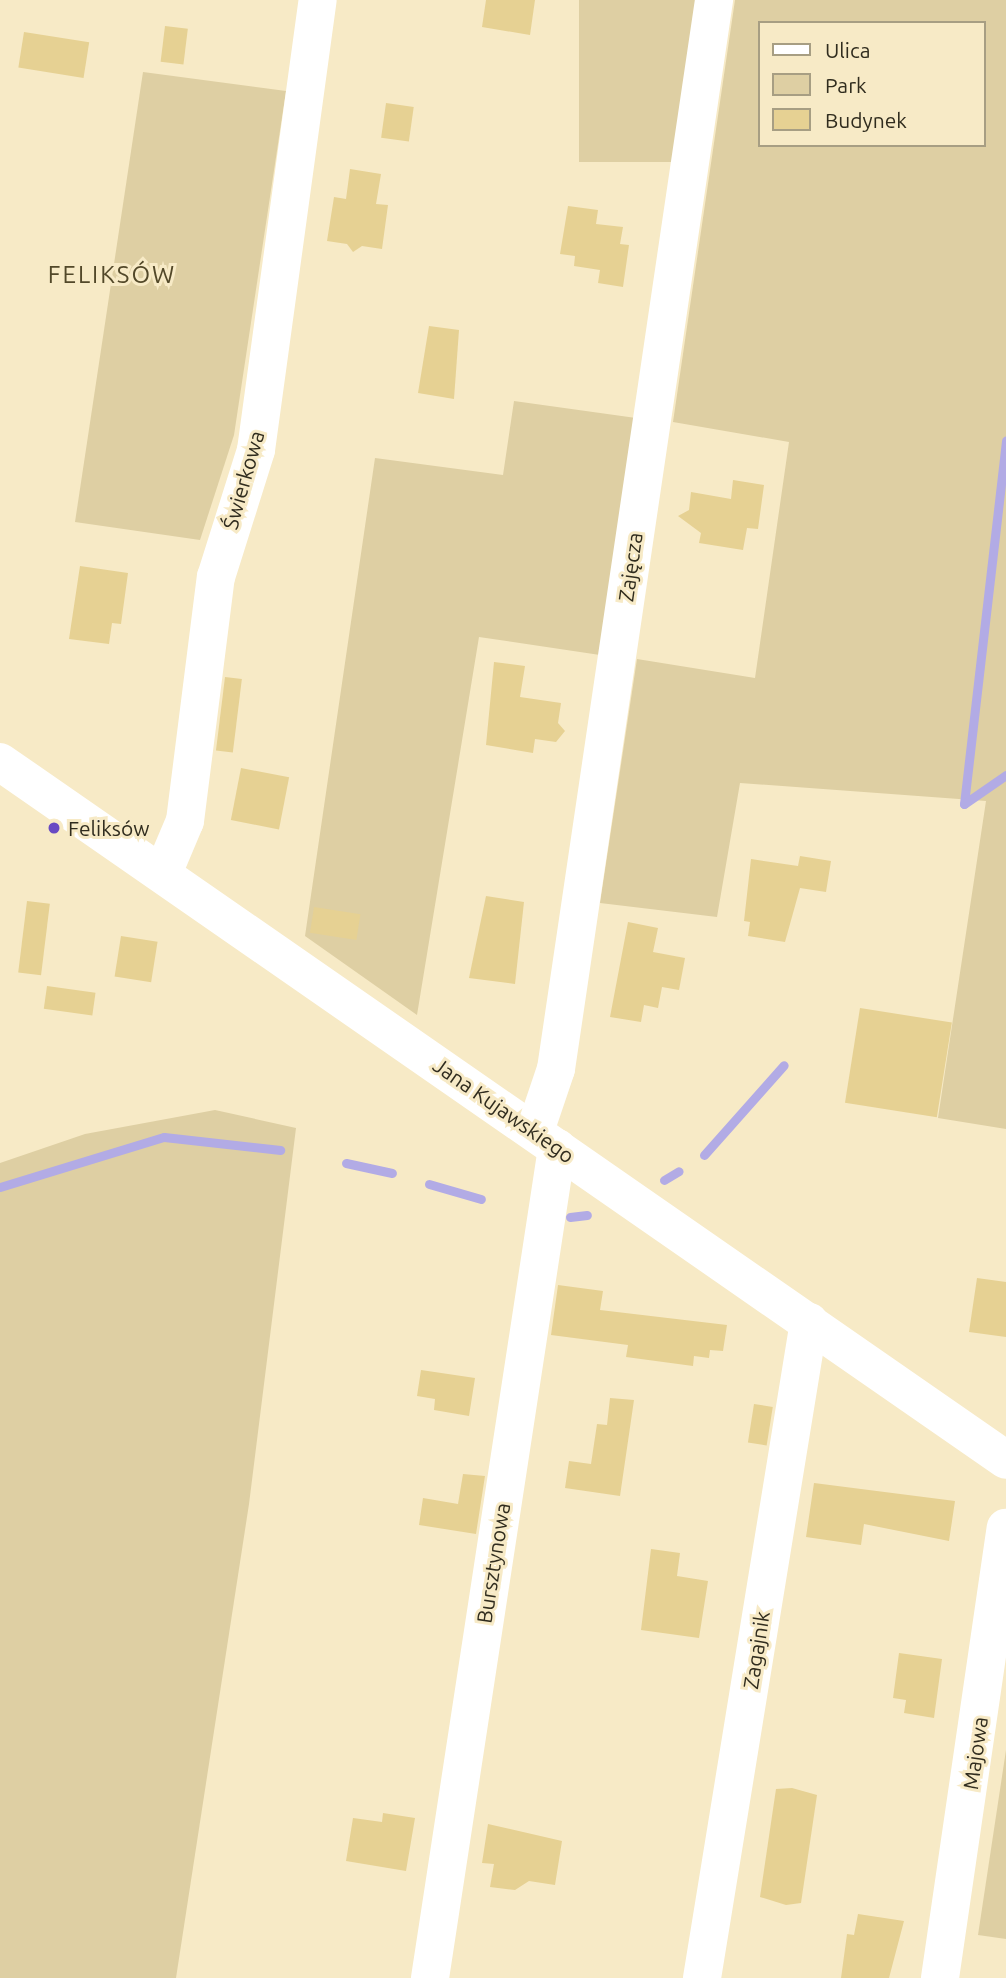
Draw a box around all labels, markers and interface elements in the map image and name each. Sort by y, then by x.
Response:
legend [758,21,985,147]
text: Ulica [825,38,870,62]
text: Park [825,73,867,97]
text: Budynek [825,108,907,132]
district label: FELIKSÓW [49,261,175,289]
street label: Świerkowa [217,428,269,532]
street label: Zajęcza [613,531,647,603]
place label: Feliksów [68,815,150,841]
marker: Feliksów [46,820,62,836]
street label: Jana Kujawskiego [429,1052,579,1168]
street label: Bursztynowa [471,1501,515,1625]
street label: Zagajnik [737,1609,775,1691]
street label: Majowa [957,1715,993,1791]

